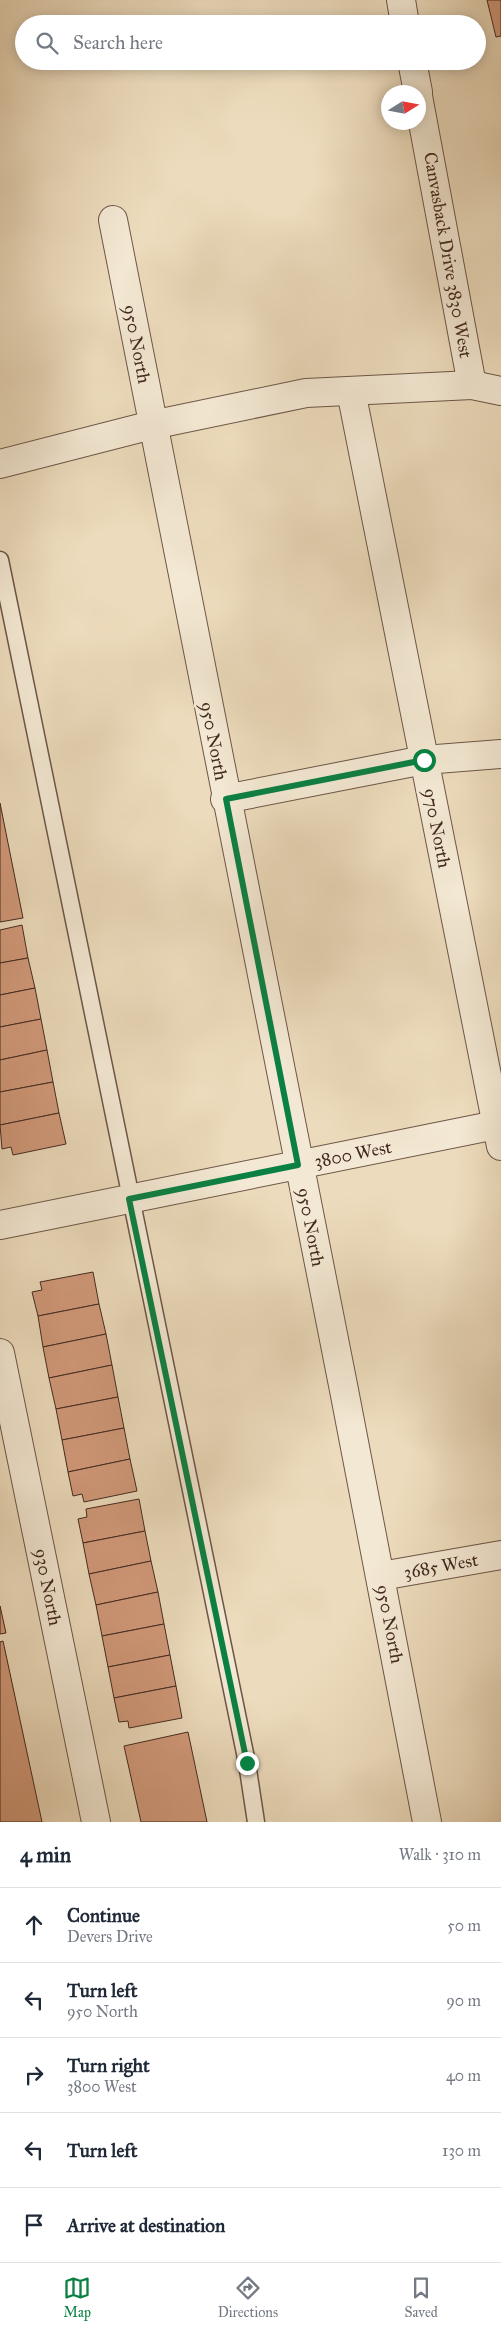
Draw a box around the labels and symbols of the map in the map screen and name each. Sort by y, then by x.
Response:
north arrow [381,85,426,130]
street label: Canvasback Drive 3830 West [419,150,477,360]
street label: 950 North [119,303,155,385]
street label: 950 North [196,700,232,782]
route start [413,749,436,772]
street label: 970 North [418,786,456,870]
street label: 3800 West [312,1136,394,1172]
street label: 950 North [293,1186,329,1268]
street label: 930 North [30,1546,66,1628]
street label: 3685 West [402,1549,480,1583]
street label: 950 North [372,1583,408,1665]
route end [236,1752,259,1775]

